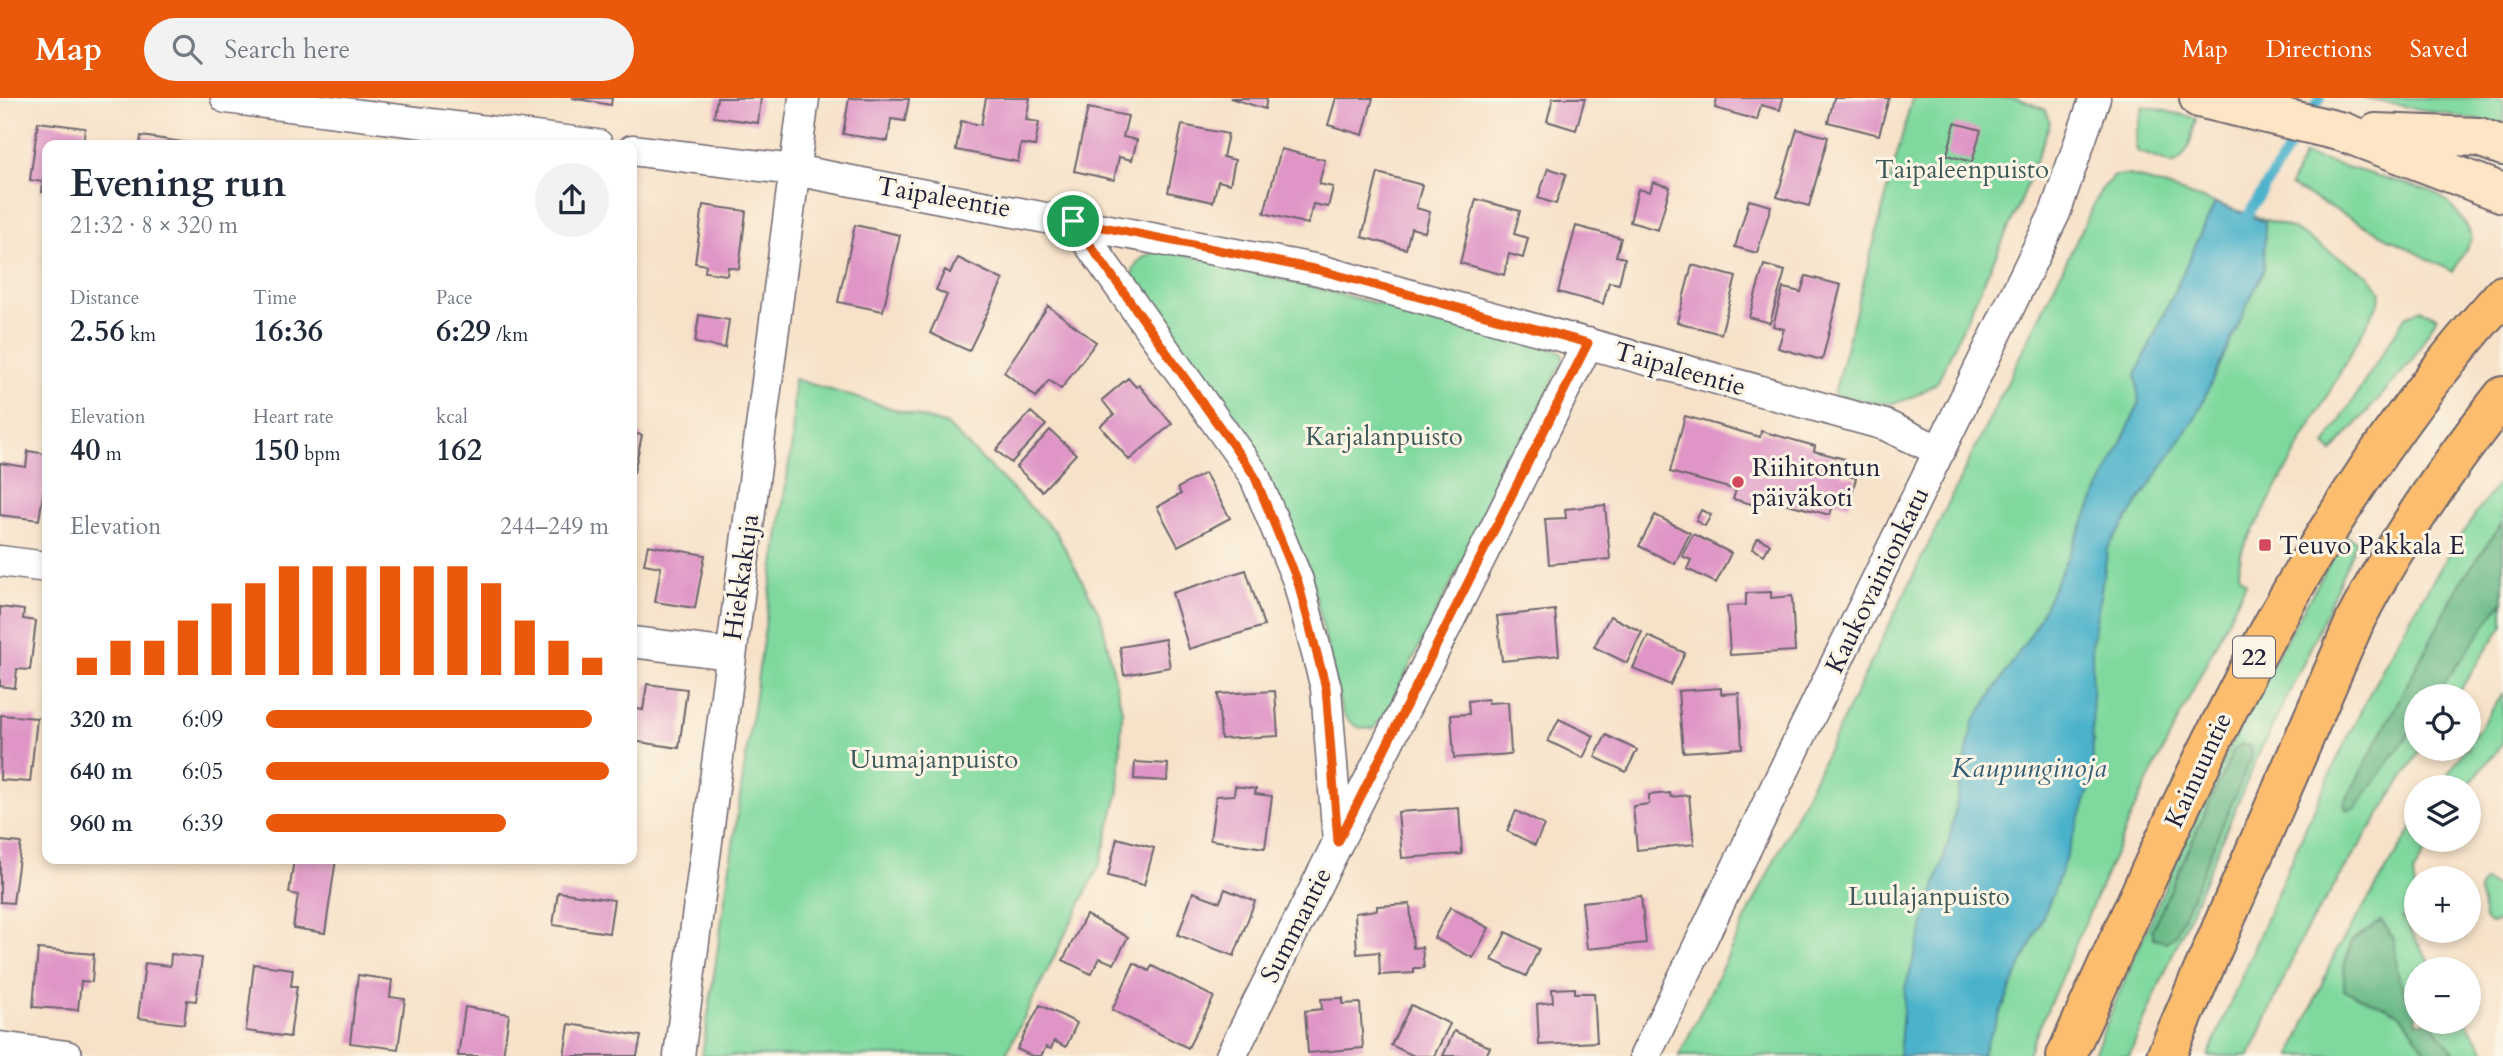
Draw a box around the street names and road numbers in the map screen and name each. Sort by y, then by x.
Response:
street label: Taipaleentie [874,168,1014,226]
street label: Taipaleentie [1610,334,1750,404]
street label: Kaukovainionkatu [1817,481,1937,679]
street label: Hiekkakuja [715,512,767,642]
road number: 22 [2233,636,2275,678]
street label: Kainuuntie [2156,707,2240,833]
street label: Summantie [1252,862,1340,988]

